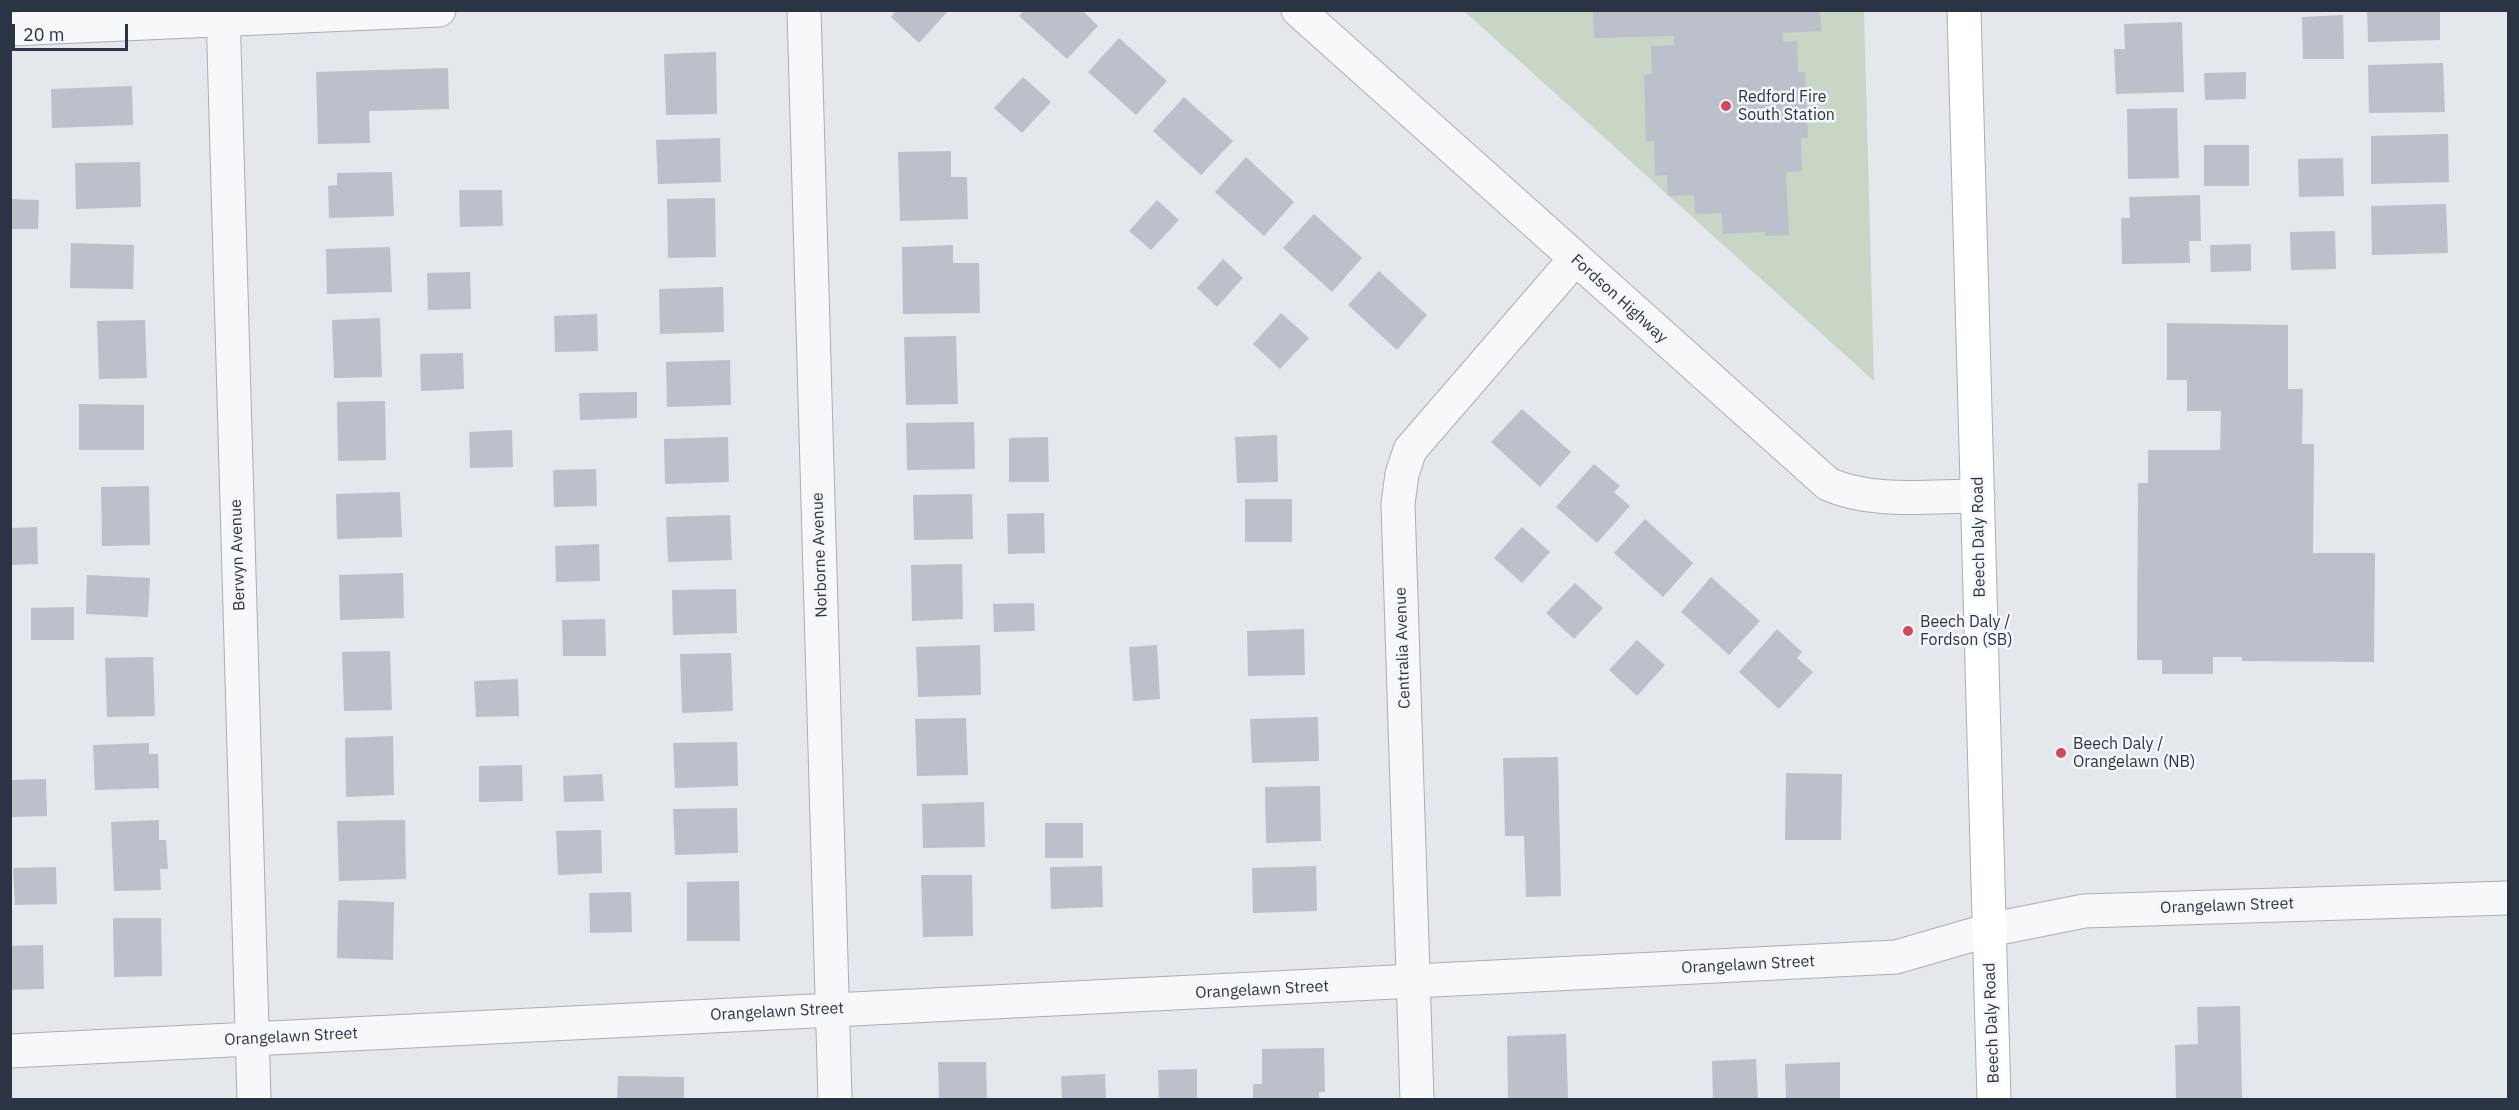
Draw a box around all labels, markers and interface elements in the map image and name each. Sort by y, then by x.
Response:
scale bar [15,12,130,50]
text: 20 m [23,23,65,46]
place label: Redford Fire South Station [1738,87,1835,125]
marker: Redford Fire South Station [1719,99,1733,113]
street label: Fordson Highway [1567,251,1671,347]
street label: Beech Daly Road [1968,476,1990,598]
street label: Norborne Avenue [808,492,832,618]
street label: Berwyn Avenue [226,499,250,611]
street label: Centralia Avenue [1391,587,1415,709]
place label: Beech Daly / Fordson (SB) [1920,612,2013,650]
marker: Beech Daly / Fordson (SB) [1901,624,1915,638]
place label: Beech Daly / Orangelawn (NB) [2073,734,2195,772]
marker: Beech Daly / Orangelawn (NB) [2054,746,2068,760]
street label: Orangelawn Street [2160,894,2294,918]
street label: Orangelawn Street [1681,952,1815,978]
street label: Beech Daly Road [1980,962,2004,1084]
street label: Orangelawn Street [1195,977,1329,1003]
street label: Orangelawn Street [710,999,844,1025]
street label: Orangelawn Street [224,1024,358,1050]

